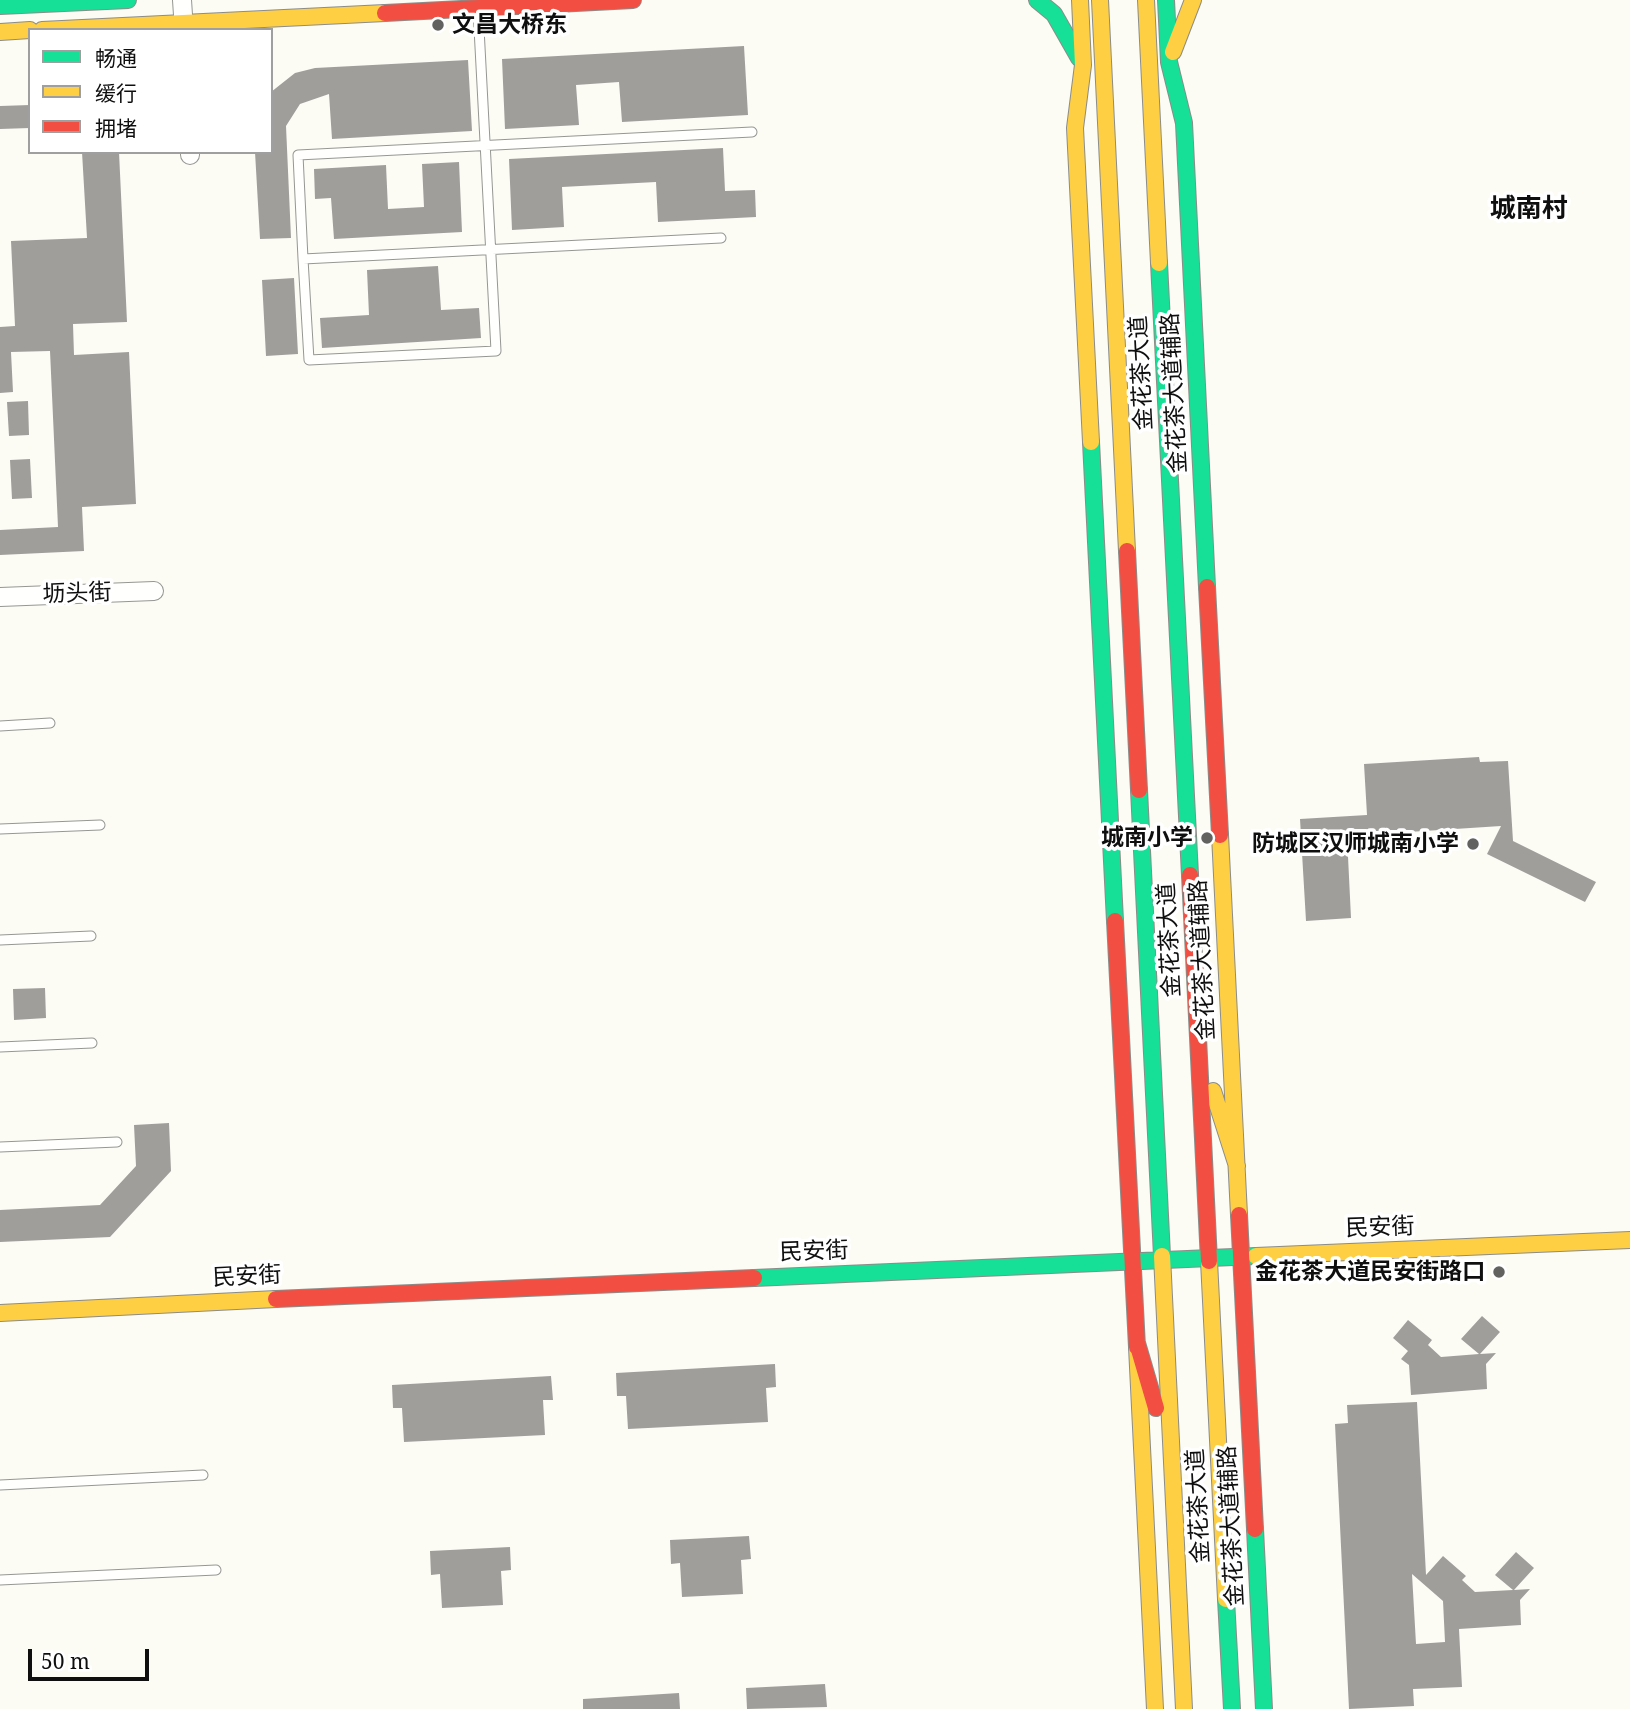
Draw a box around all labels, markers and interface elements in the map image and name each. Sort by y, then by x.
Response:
place label: 文昌大桥东 [452,11,567,39]
marker: 文昌大桥东 [430,17,446,33]
legend [28,28,273,154]
text: 畅通 [95,44,137,72]
text: 缓行 [95,79,137,107]
text: 拥堵 [95,114,137,142]
district label: 城南村 [1490,194,1568,226]
street label: 金花茶大道辅路 [1157,312,1193,474]
street label: 金花茶大道 [1125,315,1159,431]
street label: 坜头街 [42,579,112,609]
place label: 城南小学 [1101,824,1193,852]
marker: 城南小学 [1199,830,1215,846]
place label: 防城区汉师城南小学 [1252,830,1459,858]
marker: 防城区汉师城南小学 [1465,836,1481,852]
street label: 金花茶大道辅路 [1185,879,1221,1041]
street label: 金花茶大道 [1153,882,1187,998]
street label: 民安街 [1345,1213,1415,1243]
street label: 民安街 [779,1237,849,1267]
place label: 金花茶大道民安街路口 [1255,1258,1485,1286]
street label: 民安街 [212,1261,282,1293]
marker: 金花茶大道民安街路口 [1491,1264,1507,1280]
street label: 金花茶大道辅路 [1214,1445,1250,1607]
street label: 金花茶大道 [1182,1448,1216,1564]
scale bar [32,1636,152,1680]
text: 50 m [41,1647,90,1675]

